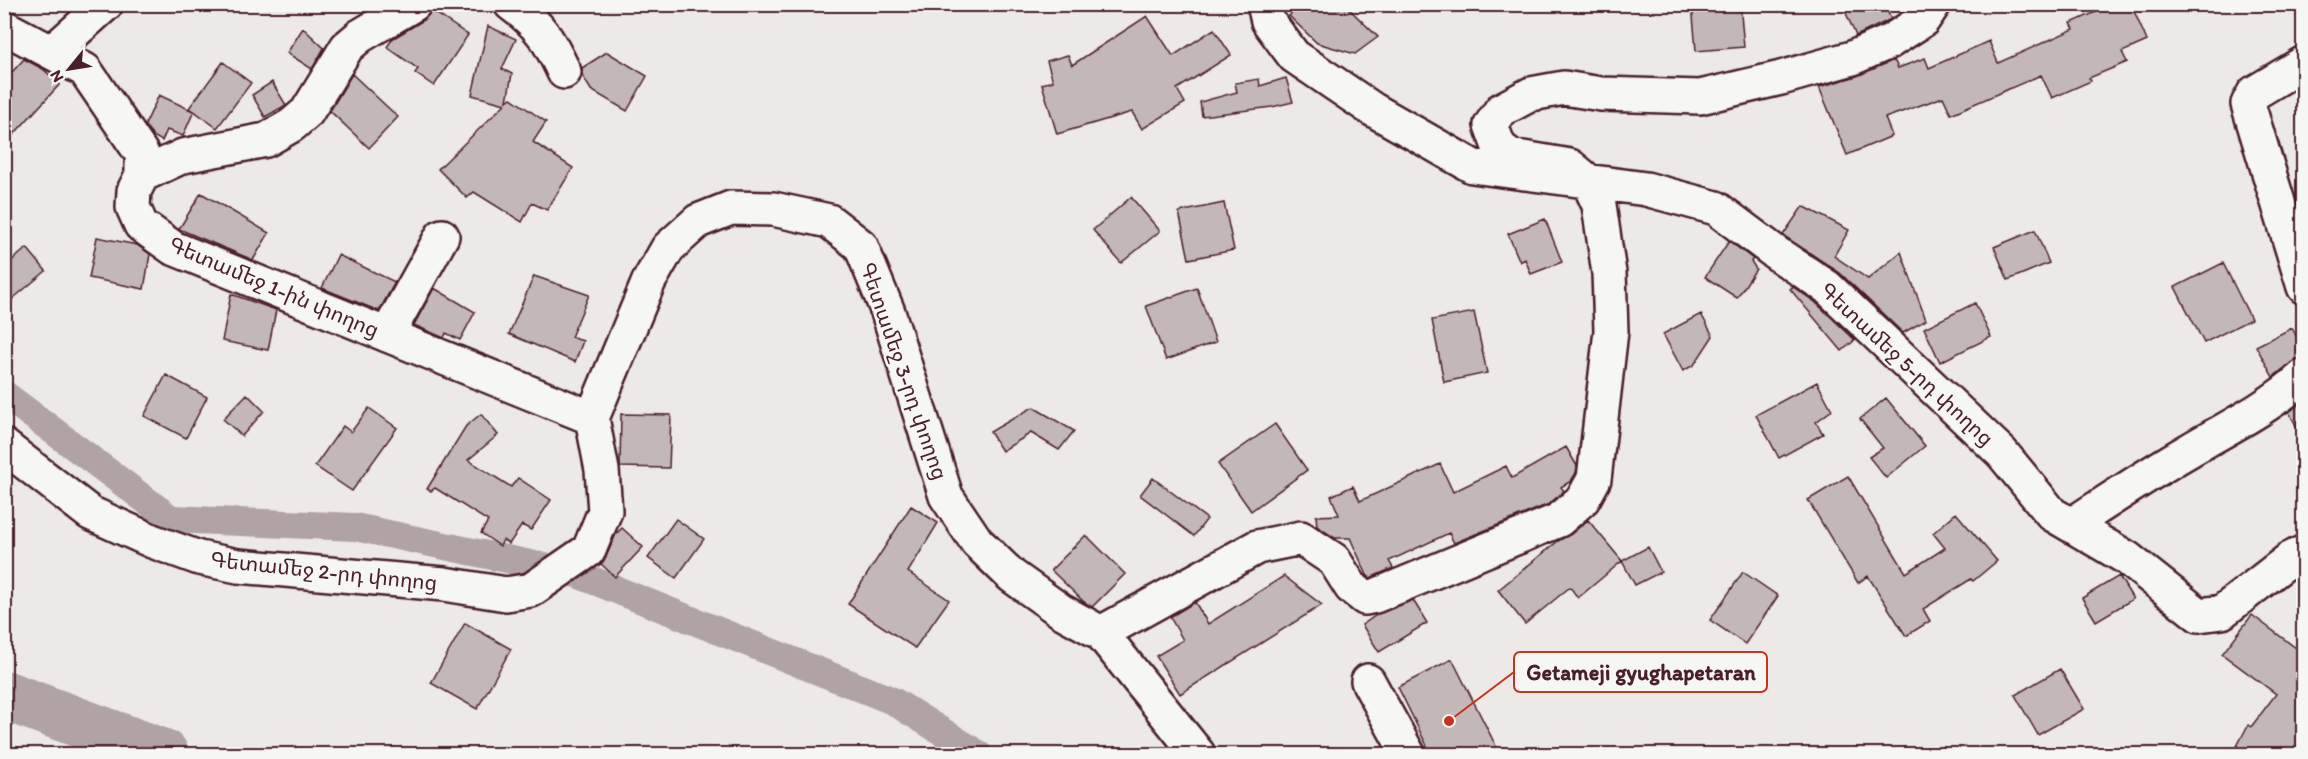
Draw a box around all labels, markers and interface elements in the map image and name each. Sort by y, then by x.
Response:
north arrow [39,39,99,99]
text: N [46,67,67,86]
street label: Գետամեջ 1-ին փողոց [165,231,383,343]
street label: Գետամեջ 3-րդ փողոց [855,259,953,483]
street label: Գետամեջ 5-րդ փողոց [1815,277,1999,451]
street label: Գետամեջ 2-րդ փողոց [209,547,439,595]
callout: Getameji gyughapetaran [1514,652,1767,692]
text: Getameji gyughapetaran [1526,659,1756,686]

